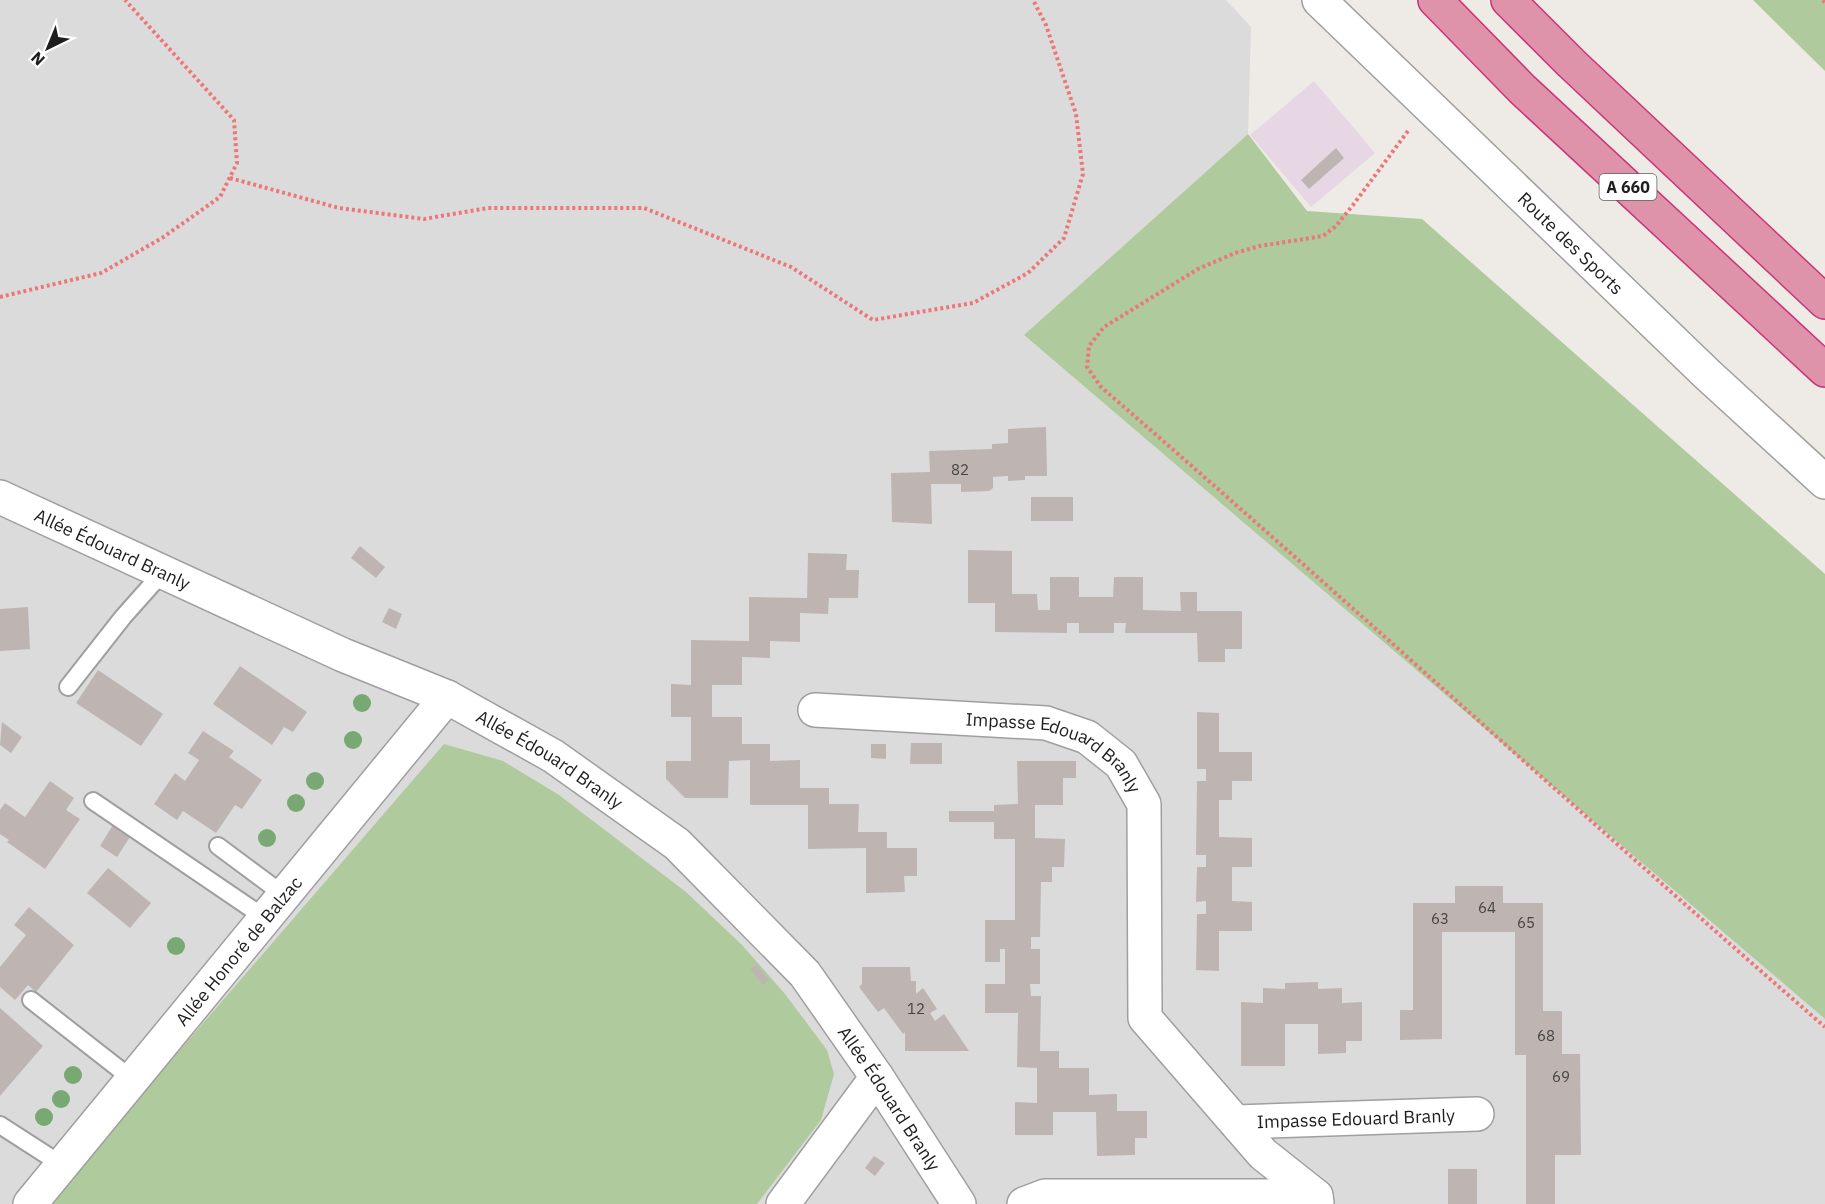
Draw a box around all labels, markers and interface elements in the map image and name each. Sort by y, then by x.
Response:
north arrow [18,18,78,78]
text: N [27,48,49,70]
road number: A 660 [1600,174,1656,200]
street label: Route des Sports [1513,187,1629,299]
house number: 82 [951,460,969,479]
street label: Allée Édouard Branly [31,503,194,595]
street label: Allée Édouard Branly [473,704,628,814]
street label: Impasse Edouard Branly [965,707,1146,797]
street label: Allée Honoré de Balzac [170,871,307,1030]
house number: 64 [1478,898,1496,917]
house number: 63 [1431,909,1449,928]
house number: 65 [1517,913,1535,932]
house number: 12 [907,999,925,1018]
street label: Allée Édouard Branly [833,1021,946,1175]
house number: 68 [1537,1026,1555,1045]
house number: 69 [1552,1067,1570,1086]
street label: Impasse Edouard Branly [1256,1103,1455,1133]

